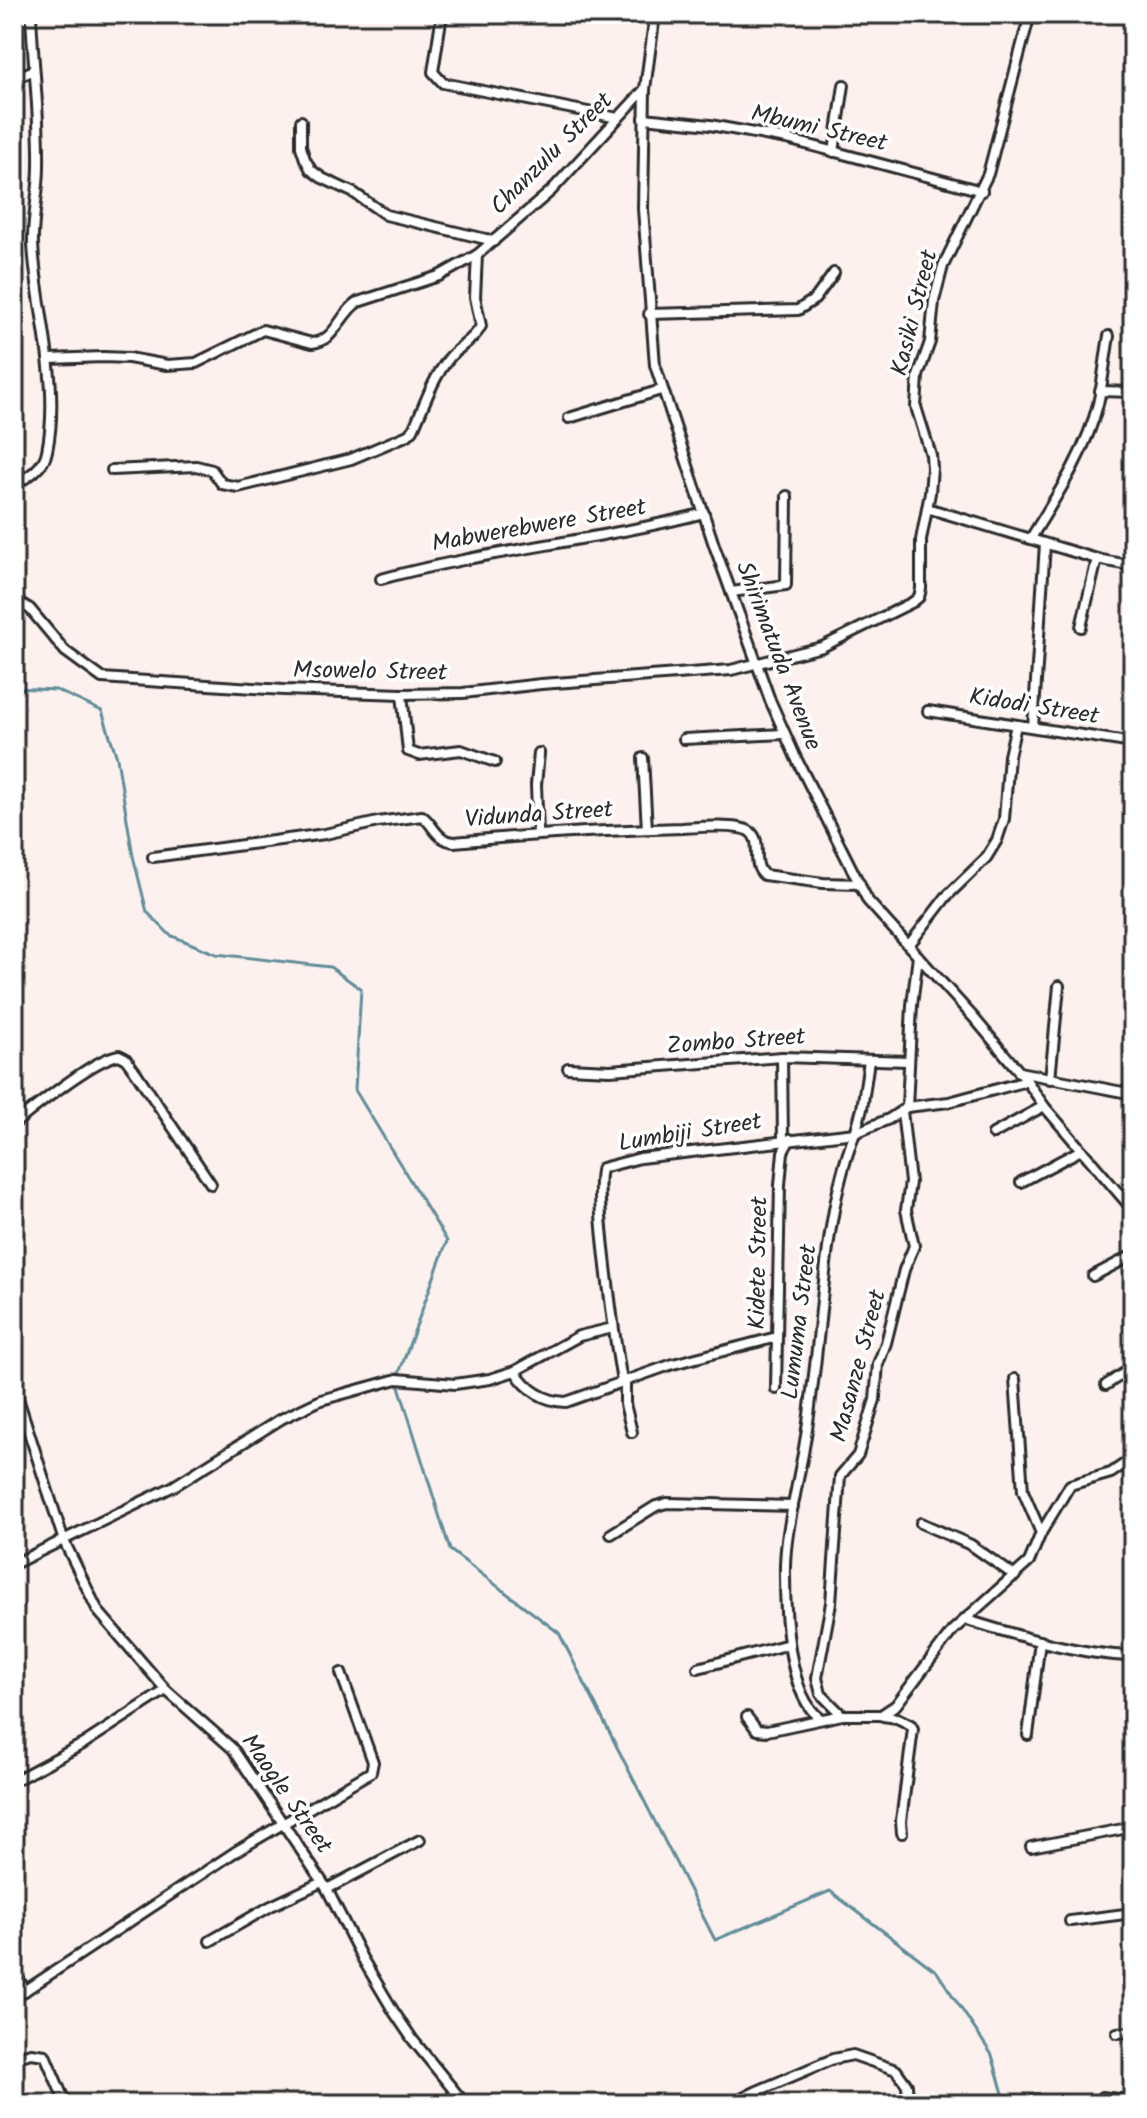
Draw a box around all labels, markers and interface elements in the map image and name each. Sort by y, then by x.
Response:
street label: Chanzulu Street [481,83,623,225]
street label: Mbumi Street [747,94,891,164]
street label: Kasiki Street [880,245,950,380]
street label: Mabwerebwere Street [429,488,650,564]
street label: Shirimatuda Avenue [724,556,832,756]
street label: Msowelo Street [293,651,448,693]
street label: Kidodi Street [966,677,1102,737]
street label: Vidunda Street [464,790,615,840]
street label: Zombo Street [665,1018,807,1066]
street label: Lumbiji Street [616,1102,765,1164]
street label: Kidete Street [738,1195,780,1330]
street label: Lumuma Street [771,1241,829,1402]
street label: Masanze Street [820,1285,898,1447]
street label: Maogle Street [230,1726,342,1863]

